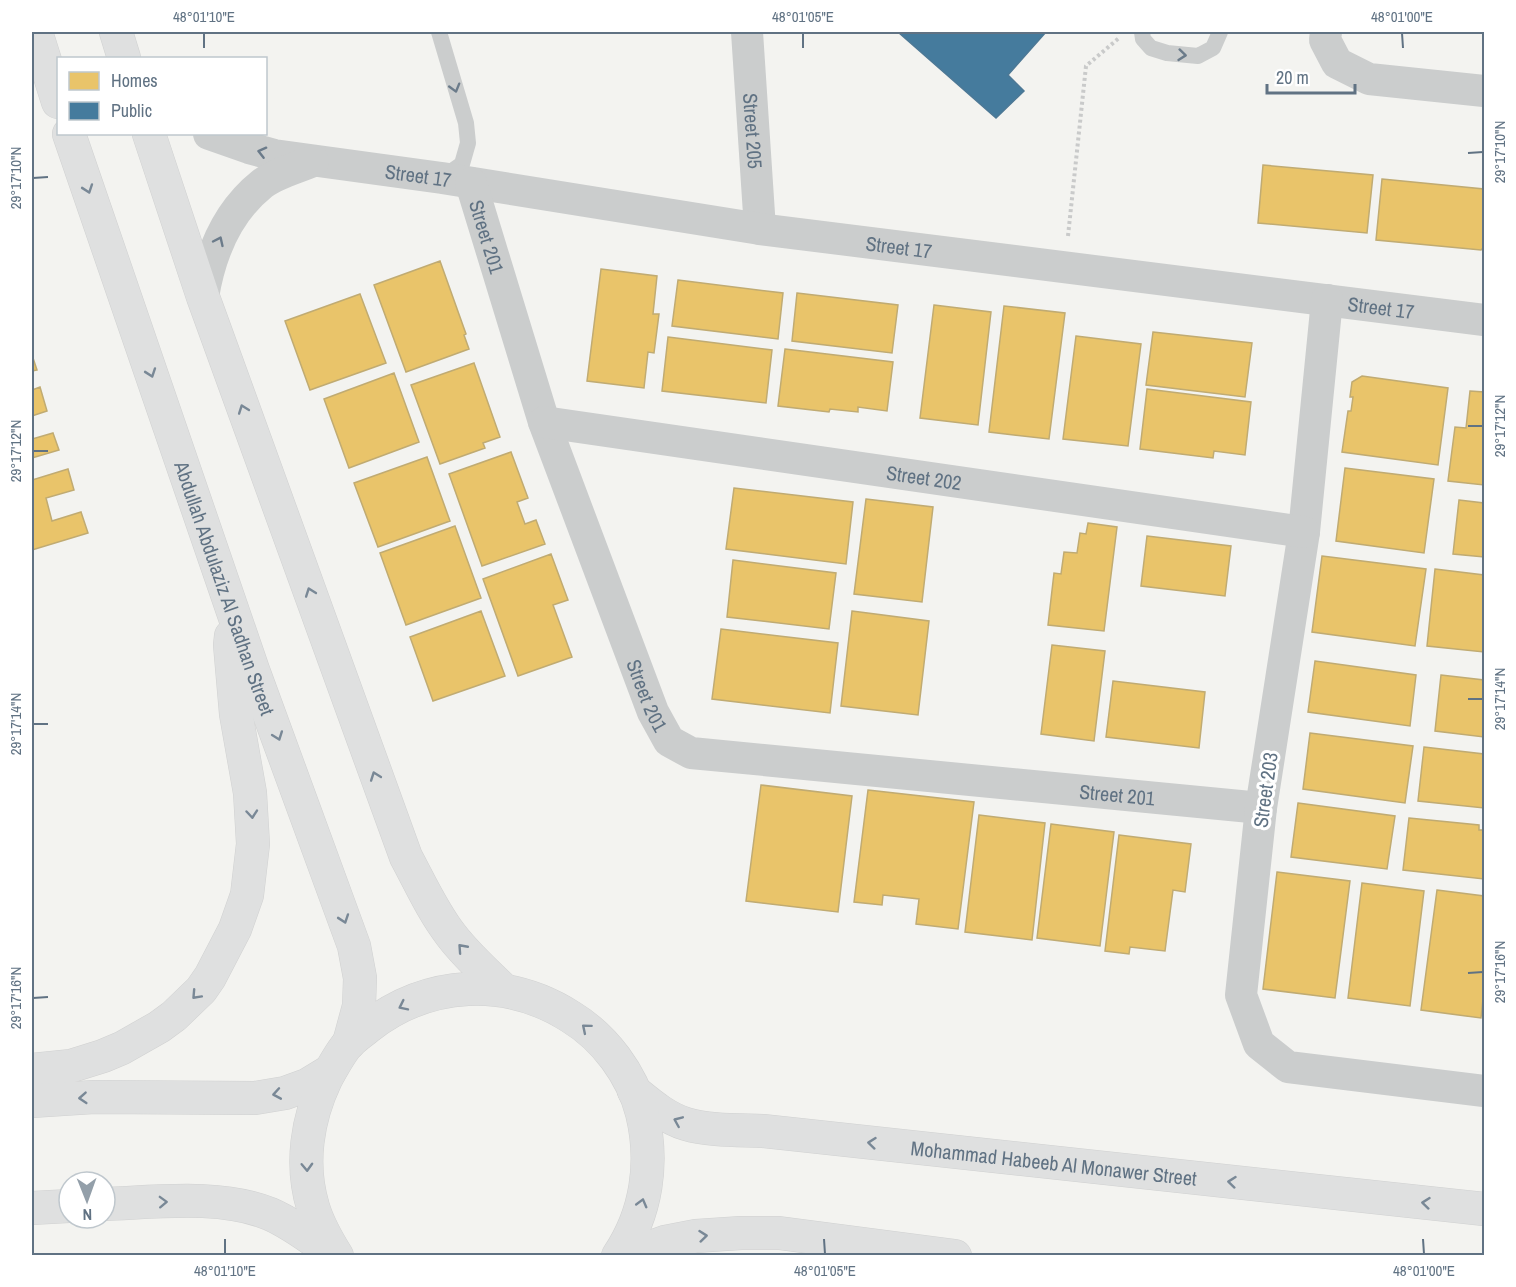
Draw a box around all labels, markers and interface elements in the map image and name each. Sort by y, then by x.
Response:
text: 48°01'10"E [173,6,235,27]
text: 48°01'05"E [772,6,834,27]
text: 48°01'00"E [1371,6,1433,27]
one-way arrow [1177,48,1186,61]
legend [57,57,267,135]
scale bar [1267,57,1356,95]
text: 20 m [1276,65,1309,90]
text: Homes [111,68,158,93]
one-way arrow [448,82,460,93]
street label: Street 205 [738,92,769,169]
text: Public [111,98,152,123]
text: 29°17'10"N [1489,121,1510,183]
one-way arrow [257,146,267,159]
text: 29°17'10"N [5,147,26,209]
street label: Street 17 [383,157,453,193]
one-way arrow [81,183,93,194]
street label: Street 201 [463,196,511,277]
street label: Street 17 [864,229,934,264]
one-way arrow [211,237,223,248]
street label: Street 17 [1346,290,1416,325]
one-way arrow [144,367,157,378]
text: 29°17'12"N [1489,395,1510,457]
one-way arrow [238,404,251,414]
text: 29°17'12"N [5,420,26,482]
street label: Abdullah Abdulaziz Al Sadhan Street [168,456,282,719]
street label: Street 202 [885,458,963,496]
one-way arrow [304,587,317,598]
street label: Street 201 [621,655,675,736]
text: 29°17'14"N [1489,668,1510,730]
text: 29°17'14"N [5,693,26,755]
one-way arrow [270,730,283,741]
street label: Street 203 [1246,751,1284,829]
one-way arrow [370,771,383,781]
street label: Street 201 [1078,777,1156,811]
one-way arrow [245,809,258,818]
one-way arrow [337,913,350,924]
text: 29°17'16"N [1489,941,1510,1003]
one-way arrow [458,945,469,955]
text: 29°17'16"N [5,967,26,1029]
one-way arrow [192,988,203,999]
one-way arrow [398,998,409,1010]
one-way arrow [582,1024,593,1035]
one-way arrow [273,1087,283,1100]
one-way arrow [78,1091,87,1104]
one-way arrow [674,1116,685,1128]
street label: Mohammad Habeeb Al Monawer Street [910,1134,1199,1191]
one-way arrow [867,1137,876,1150]
one-way arrow [300,1162,313,1171]
north arrow [57,1170,117,1230]
one-way arrow [1228,1176,1237,1189]
one-way arrow [159,1196,168,1208]
one-way arrow [1422,1197,1431,1209]
one-way arrow [635,1198,647,1208]
text: N [82,1204,92,1226]
one-way arrow [698,1230,707,1243]
text: 48°01'10"E [194,1260,256,1281]
text: 48°01'05"E [794,1260,856,1281]
text: 48°01'00"E [1393,1260,1455,1281]

